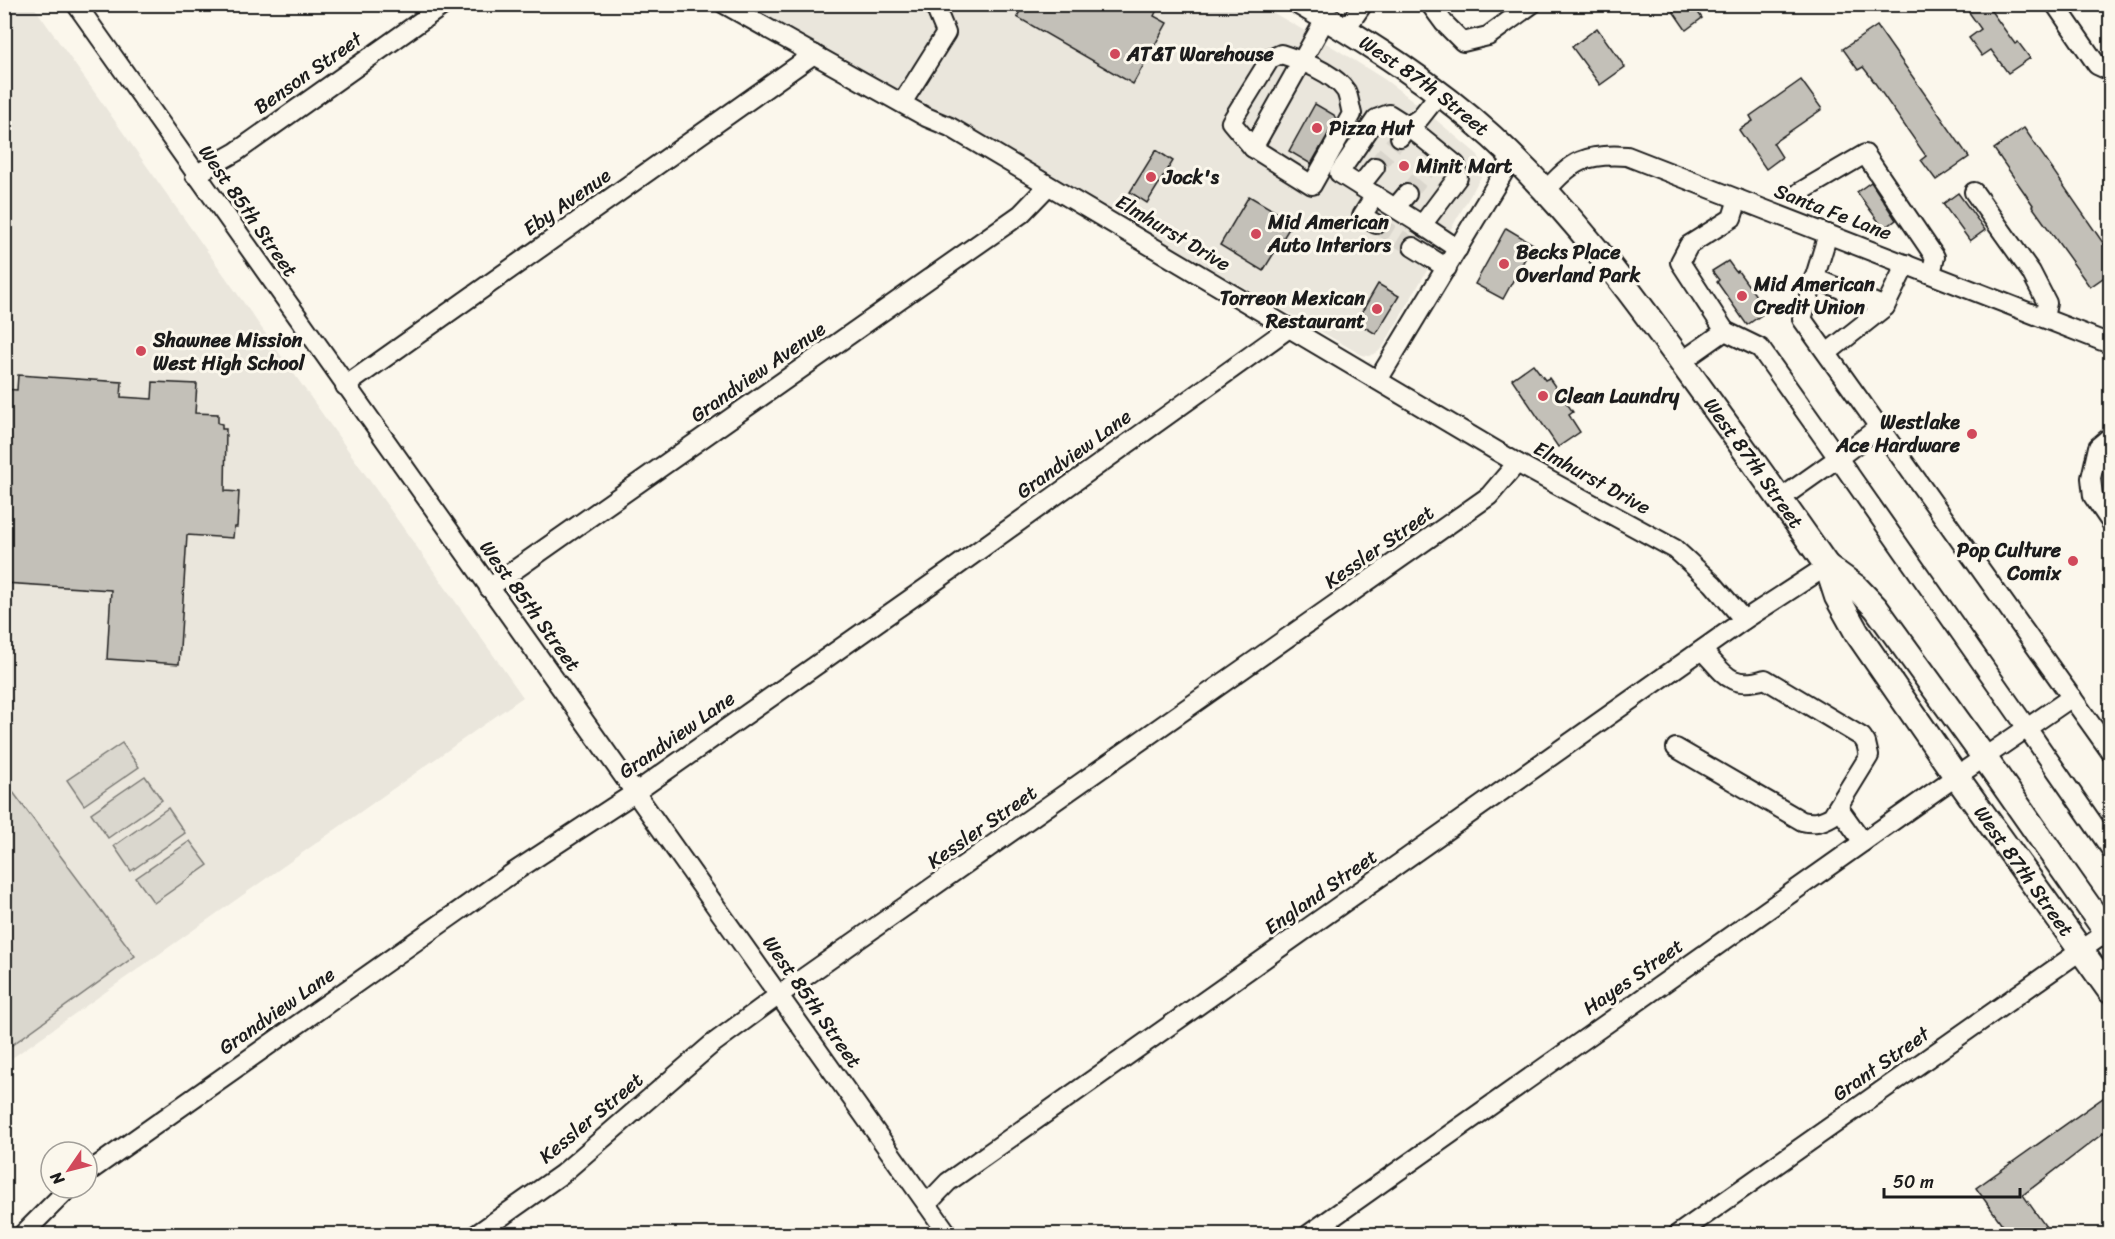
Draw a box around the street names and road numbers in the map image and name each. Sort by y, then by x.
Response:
street label: Benson Street [246,22,371,124]
street label: West 87th Street [1352,25,1498,145]
street label: West 85th Street [189,137,307,285]
street label: Eby Avenue [515,158,619,245]
street label: Santa Fe Lane [1769,174,1897,250]
street label: Elmhurst Drive [1109,185,1237,281]
street label: Grandview Avenue [683,312,834,432]
street label: West 87th Street [1695,390,1813,536]
street label: Grandview Lane [1009,400,1139,508]
street label: Elmhurst Drive [1527,431,1657,525]
street label: Kessler Street [1316,496,1442,598]
street label: West 85th Street [470,533,590,679]
street label: Grandview Lane [611,682,743,788]
street label: Kessler Street [919,776,1045,878]
street label: West 87th Street [1965,798,2083,944]
street label: England Street [1257,840,1385,944]
street label: West 85th Street [753,928,871,1076]
street label: Hayes Street [1575,929,1691,1025]
street label: Grandview Lane [211,958,343,1064]
street label: Grant Street [1825,1017,1938,1111]
street label: Kessler Street [531,1063,652,1173]

